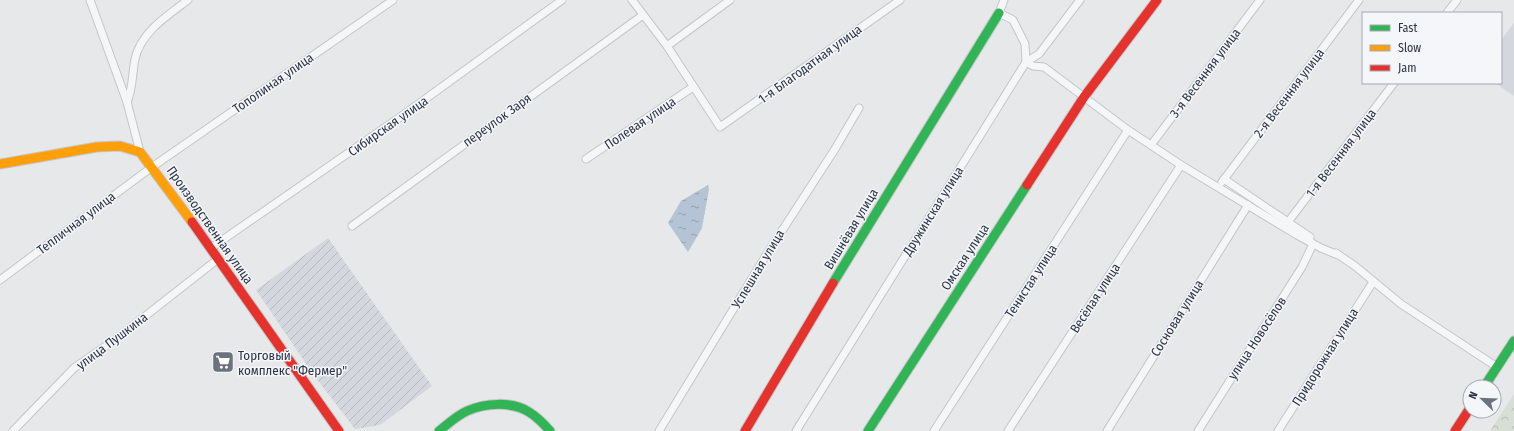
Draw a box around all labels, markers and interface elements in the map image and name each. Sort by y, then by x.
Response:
legend [1362,12,1502,84]
text: Fast [1398,21,1417,35]
street label: 1-я Благодатная улица [756,22,864,106]
street label: 3-я Весенняя улица [1167,26,1243,120]
text: Slow [1398,41,1421,55]
street label: 2-я Весенняя улица [1251,46,1327,140]
street label: Тополиная улица [230,50,316,116]
text: Jam [1398,61,1416,75]
street label: переулок Заря [460,90,534,150]
street label: Сибирская улица [345,93,431,159]
street label: Полевая улица [602,94,678,152]
street label: 1-я Весенняя улица [1303,106,1379,200]
street label: Производственная улица [164,163,256,287]
street label: Дружинская улица [899,164,966,259]
street label: Вишнёвая улица [821,186,881,272]
street label: Тепличная улица [34,189,118,257]
street label: Омская улица [938,221,992,293]
street label: Успешная улица [728,227,787,312]
street label: Тенистая улица [1002,241,1060,321]
street label: Весёлая улица [1067,260,1123,336]
street label: Сосновая улица [1147,277,1207,359]
street label: улица Новосёлов [1225,294,1289,382]
street label: Придорожная улица [1289,305,1361,409]
street label: улица Пушкина [74,309,150,373]
place label: Торговый комплекс "Фермер" [238,348,347,378]
supermarket icon: Торговый комплекс "Фермер" [210,349,236,375]
north arrow [1462,379,1502,419]
text: N [1466,390,1481,401]

